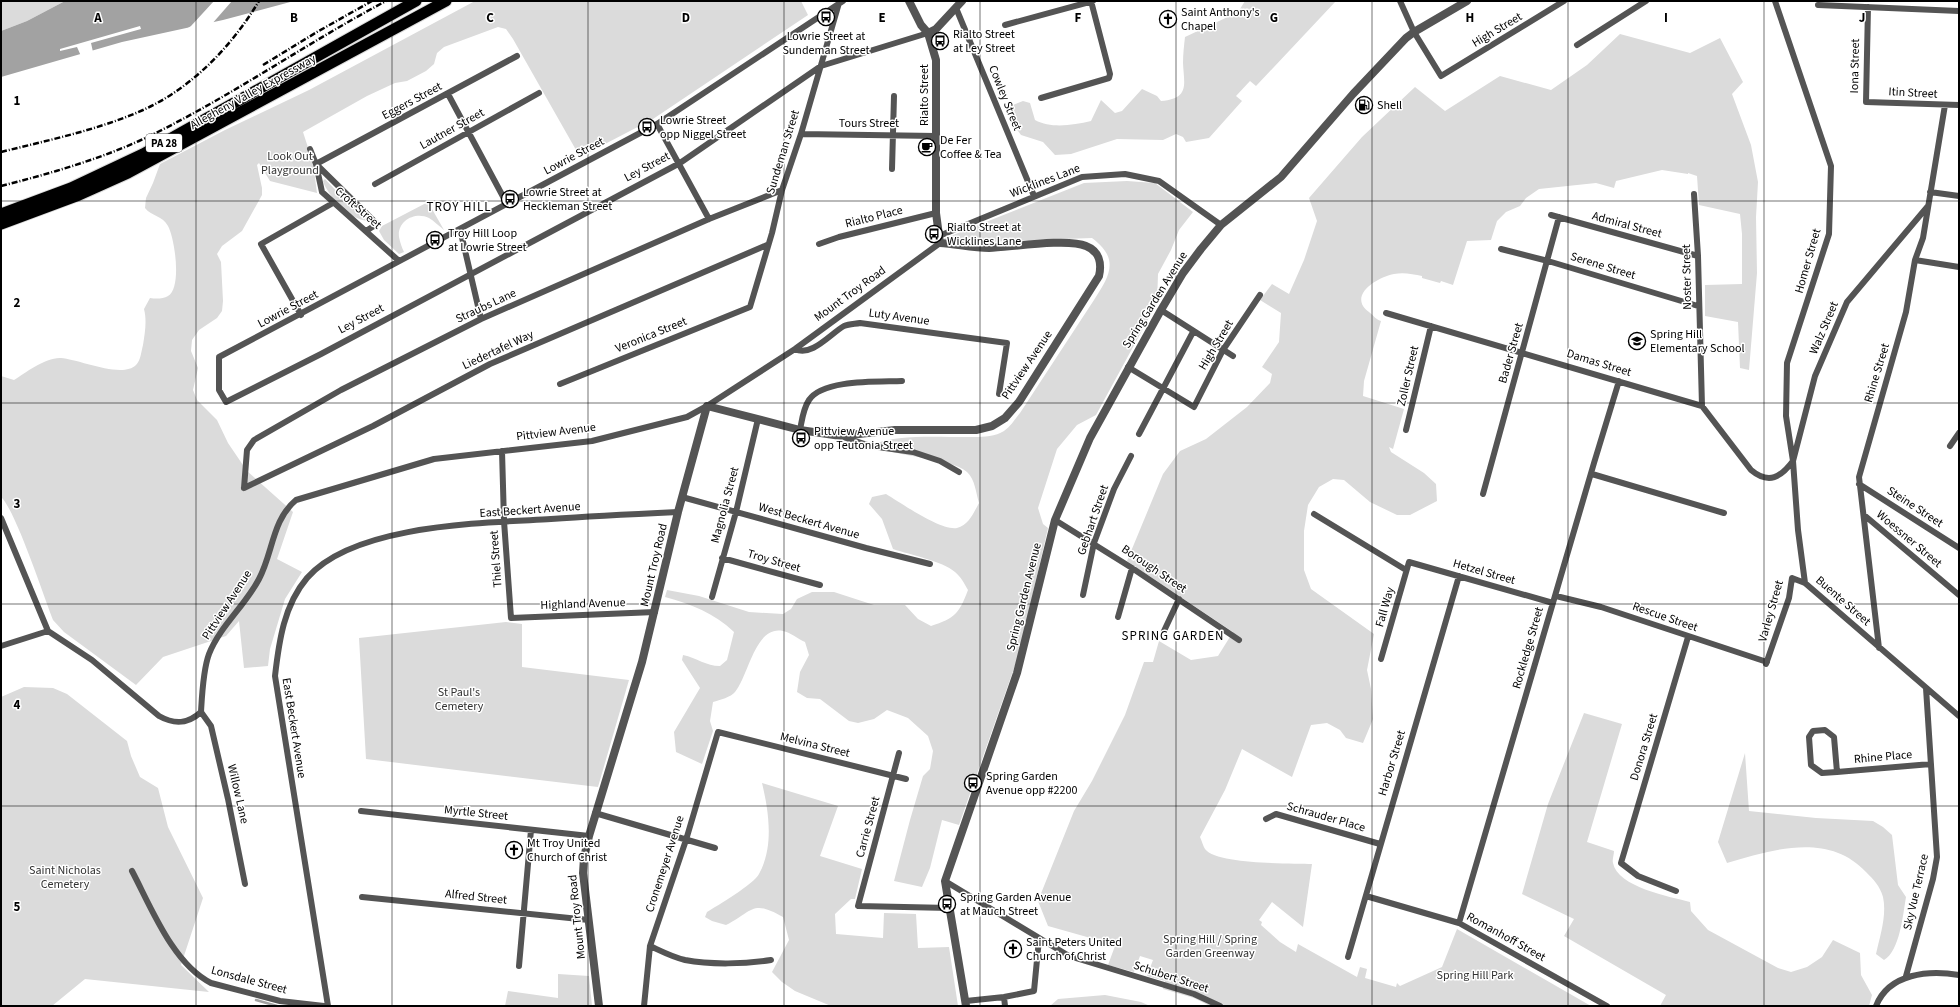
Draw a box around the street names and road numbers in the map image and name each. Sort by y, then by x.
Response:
street label: High Street [1469,9,1525,51]
street label: Iona Street [1846,38,1864,94]
street label: Allegheny Valley Expressway [187,50,319,134]
street label: Cowley Street [984,63,1026,133]
street label: Rialto Street [916,64,933,126]
street label: Eggers Street [379,78,445,124]
street label: Itin Street [1888,83,1938,103]
street label: Lautner Street [417,104,487,154]
street label: Sundeman Street [762,108,804,196]
street label: Tours Street [839,115,899,132]
street label: Lowrie Street [541,133,607,179]
road number: PA 28 [146,134,182,152]
street label: Ley Street [621,148,673,186]
street label: Wicklines Lane [1007,160,1083,202]
street label: Croft Street [331,183,385,233]
street label: Rialto Place [843,202,905,232]
street label: Admiral Street [1590,208,1664,242]
street label: Homer Street [1791,227,1825,295]
street label: Noster Street [1678,244,1696,310]
street label: Spring Garden Avenue [1118,248,1192,352]
street label: Serene Street [1568,248,1638,284]
street label: Mount Troy Road [811,262,889,326]
street label: Straubs Lane [453,285,519,327]
street label: Lowrie Street [255,286,321,332]
street label: Walz Street [1805,299,1843,357]
street label: Ley Street [335,300,387,338]
street label: Luty Avenue [867,304,931,330]
street label: Veronica Street [613,313,689,357]
street label: High Street [1194,317,1238,373]
street label: Bader Street [1494,321,1528,385]
street label: Liedertafel Way [459,326,537,374]
street label: Pittview Avenue [998,327,1056,403]
street label: Rhine Street [1860,341,1894,405]
street label: Zoller Street [1393,344,1423,408]
street label: Damas Street [1565,345,1633,381]
street label: Pittview Avenue [515,419,597,445]
street label: Magnolia Street [707,465,743,545]
street label: Steine Street [1884,482,1946,532]
street label: Gebhart Street [1073,483,1113,557]
street label: East Beckert Avenue [479,498,581,522]
street label: West Beckert Avenue [756,498,862,544]
street label: Woessner Street [1872,506,1946,572]
street label: Mount Troy Road [636,522,672,608]
street label: Thiel Street [486,530,506,588]
street label: Spring Garden Avenue [1002,541,1046,653]
street label: Borough Street [1118,541,1190,597]
street label: Troy Street [745,545,803,577]
street label: Hetzel Street [1451,555,1517,589]
street label: Pittview Avenue [198,567,256,643]
street label: Buente Street [1812,572,1874,630]
street label: Varley Street [1754,578,1788,644]
street label: Fall Way [1371,585,1399,629]
street label: Highland Avenue [540,594,626,614]
street label: Rescue Street [1630,598,1700,636]
street label: Rockledge Street [1508,605,1548,691]
street label: East Beckert Avenue [278,677,310,779]
street label: Donora Street [1626,711,1662,783]
street label: Melvina Street [778,728,852,762]
street label: Harbor Street [1374,728,1410,798]
street label: Rhine Place [1853,746,1913,768]
street label: Willow Lane [223,763,253,825]
street label: Carrie Street [852,795,884,859]
street label: Schrauder Place [1285,798,1367,836]
street label: Myrtle Street [443,801,509,825]
street label: Cronemeyer Avenue [641,813,689,915]
street label: Sky Vue Terrace [1899,852,1933,932]
street label: Mount Troy Road [564,874,590,960]
street label: Alfred Street [444,885,508,909]
street label: Romanhoff Street [1463,908,1549,966]
street label: Schubert Street [1131,957,1211,997]
street label: Lonsdale Street [209,962,289,998]

